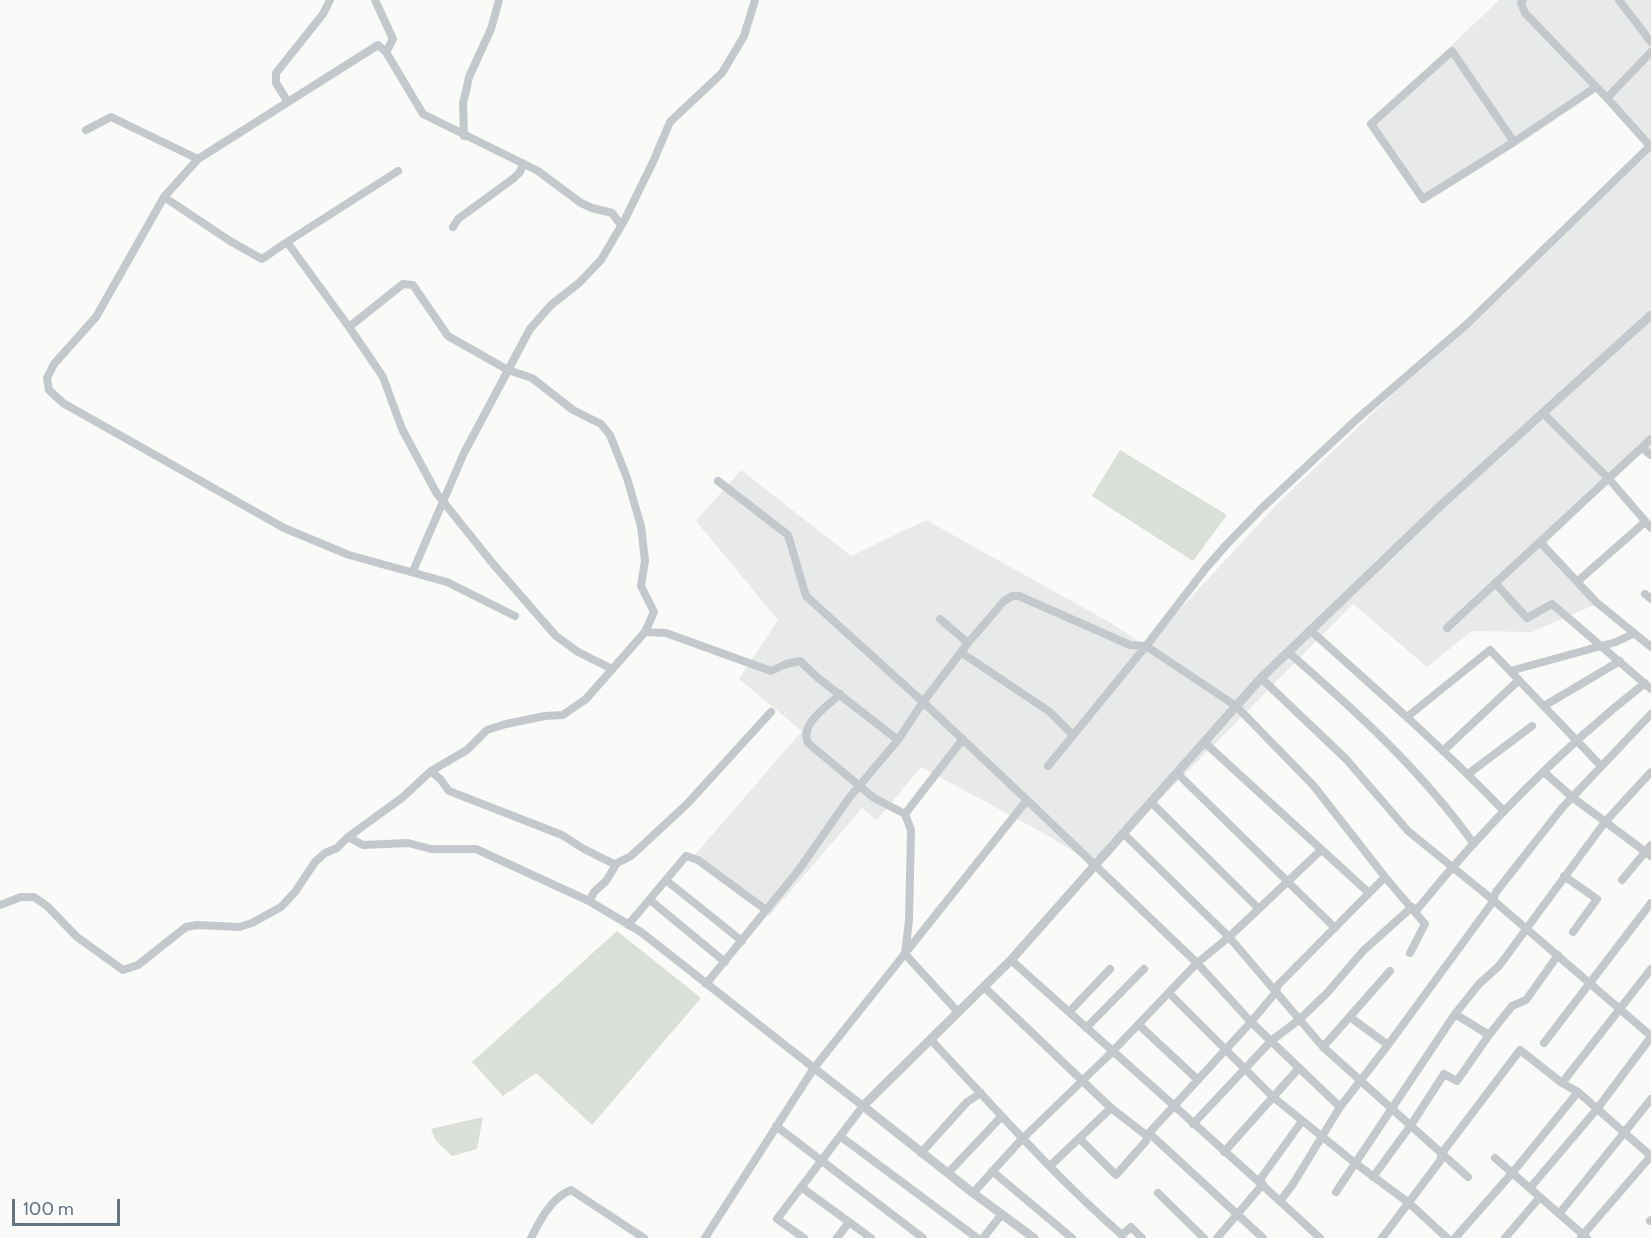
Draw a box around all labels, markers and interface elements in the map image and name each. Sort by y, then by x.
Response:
scale bar [15,1187,123,1225]
text: 100 m [23,1198,74,1220]

